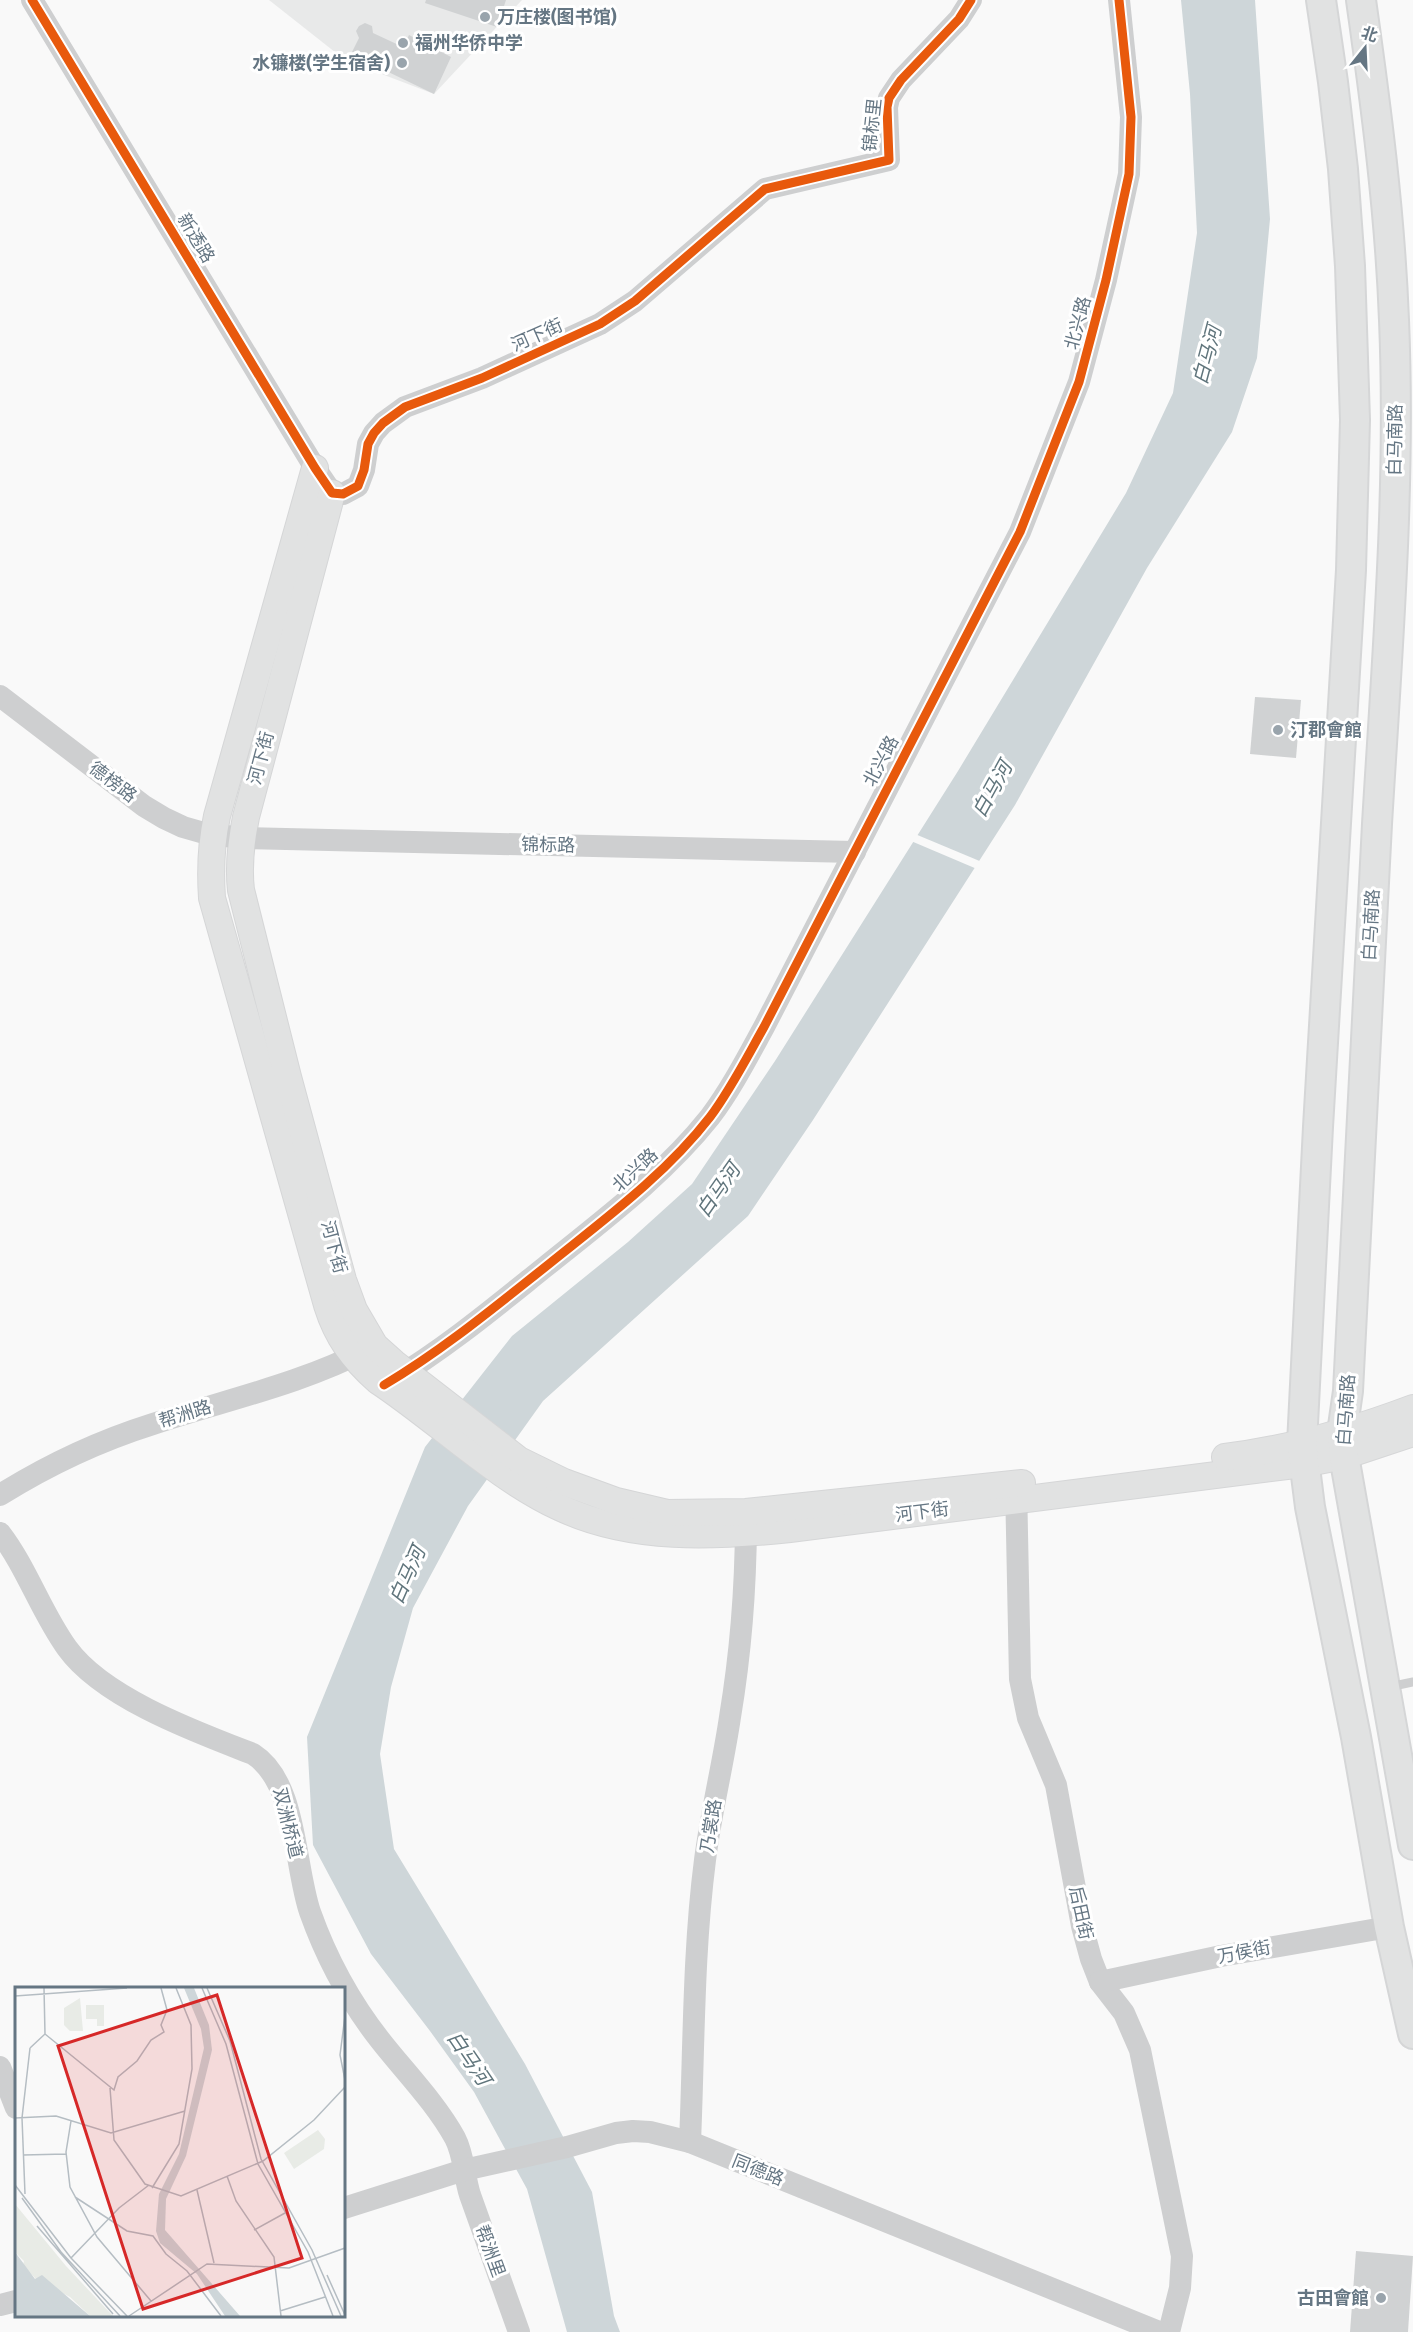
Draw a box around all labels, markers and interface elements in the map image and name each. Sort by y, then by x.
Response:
place label: 万庄楼(图书馆) [497,6,617,28]
marker: 万庄楼(图书馆) [478,10,492,24]
north arrow [1335,18,1395,78]
text: 北 [1359,23,1380,46]
place label: 福州华侨中学 [415,32,523,54]
marker: 福州华侨中学 [396,36,410,50]
place label: 水镰楼(学生宿舍) [252,52,390,74]
marker: 水镰楼(学生宿舍) [395,56,409,70]
street label: 锦标里 [858,97,886,153]
street label: 新透路 [173,209,219,267]
street label: 北兴路 [1060,294,1096,352]
street label: 河下街 [508,314,566,356]
water label: 白马河 [1188,319,1227,387]
street label: 白马南路 [1383,404,1407,476]
place label: 汀郡會館 [1290,719,1362,741]
marker: 汀郡會館 [1271,723,1285,737]
street label: 河下街 [243,729,279,787]
street label: 北兴路 [859,732,903,790]
water label: 白马河 [967,753,1019,821]
street label: 德榜路 [85,757,141,807]
street label: 锦标路 [521,834,575,856]
street label: 白马南路 [1358,888,1384,962]
street label: 北兴路 [608,1144,662,1196]
water label: 白马河 [691,1155,747,1221]
street label: 河下街 [316,1218,352,1276]
street label: 白马南路 [1333,1373,1359,1447]
street label: 帮洲路 [156,1396,214,1432]
street label: 河下街 [894,1498,950,1526]
water label: 白马河 [384,1539,432,1607]
street label: 双洲桥道 [269,1785,307,1861]
street label: 乃裳路 [696,1798,726,1854]
street label: 后田街 [1065,1884,1097,1942]
street label: 万侯街 [1215,1936,1273,1968]
inset map [15,1987,345,2317]
water label: 白马河 [442,2026,498,2093]
street label: 同德路 [729,2150,787,2190]
street label: 帮洲里 [470,2222,510,2280]
place label: 古田會館 [1297,2287,1369,2309]
marker: 古田會館 [1374,2291,1388,2305]

